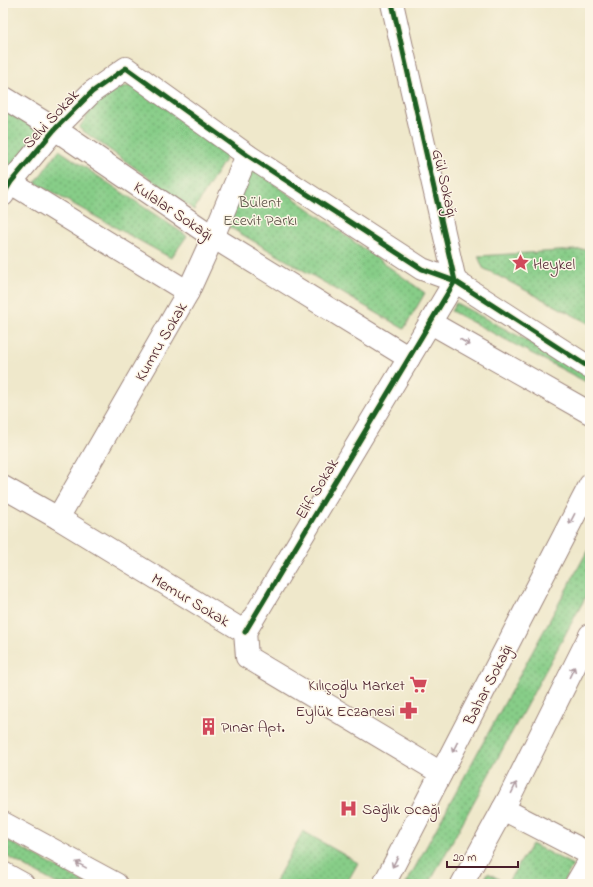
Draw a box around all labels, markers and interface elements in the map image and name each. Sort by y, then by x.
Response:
street label: Selvi Sokak [17,83,86,155]
street label: Gül Sokağı [425,147,464,220]
street label: Kulalar Sokağı [128,176,218,247]
park label: Bülent Ecevit Parkı [223,191,297,233]
place icon: Heykel [510,253,530,273]
place label: Heykel [533,253,576,277]
street label: Kumru Sokak [129,297,195,386]
one-way arrow [459,338,471,346]
street label: Elif Sokak [290,453,346,524]
one-way arrow [568,513,575,525]
street label: Memur Sokak [146,568,235,634]
street label: Bahar Sokağı [458,640,520,731]
one-way arrow [568,666,576,678]
place label: Kılıçoğlu Market [308,674,406,698]
supermarket icon: Kılıçoğlu Market [408,674,428,694]
place label: Eylük Eczanesi [295,700,395,724]
pharmacy icon: Eylük Eczanesi [398,700,418,720]
building icon: Pınar Apt. [198,716,218,736]
place label: Pınar Apt. [221,716,285,740]
one-way arrow [450,740,458,752]
one-way arrow [510,782,518,794]
hospital icon: Sağlık Ocağı [339,798,359,818]
place label: Sağlık Ocağı [362,798,441,822]
scale bar [447,843,518,869]
text: 20 m [453,849,476,867]
one-way arrow [391,856,398,868]
one-way arrow [76,861,88,869]

